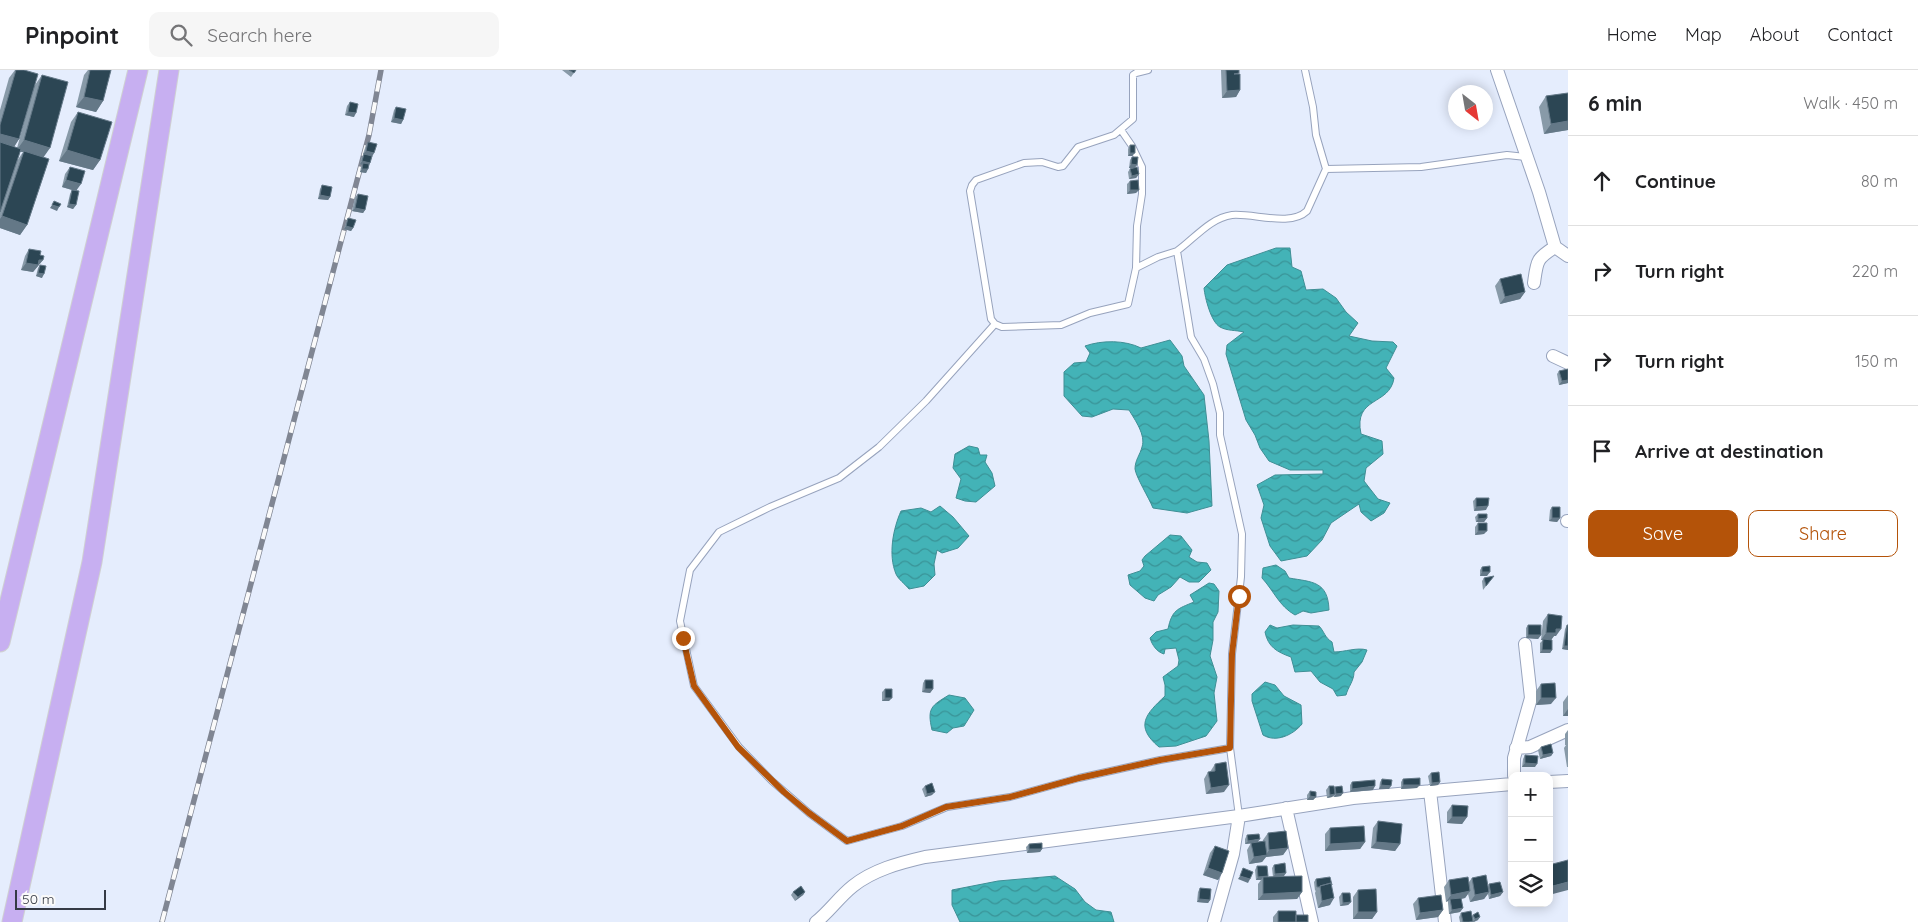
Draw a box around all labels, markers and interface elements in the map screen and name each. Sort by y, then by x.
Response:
search box [149,12,499,57]
text: Pinpoint [25,20,119,50]
icon: search [167,21,195,49]
text: Search here [207,23,312,47]
text: Home [1607,23,1657,46]
text: Map [1685,23,1722,46]
text: About [1750,23,1800,46]
text: Contact [1828,23,1893,46]
north arrow [1448,85,1493,130]
text: 6 min [1588,90,1642,116]
text: Walk · 450 m [1803,93,1898,113]
icon: ahead [1588,167,1616,195]
text: Continue [1635,169,1716,193]
text: 80 m [1861,171,1898,191]
icon: right [1588,257,1616,285]
text: Turn right [1635,259,1724,283]
text: 220 m [1852,261,1898,281]
icon: right [1588,347,1616,375]
text: Turn right [1635,349,1724,373]
text: 150 m [1855,351,1898,371]
icon: arrive [1588,437,1616,465]
text: Arrive at destination [1635,439,1824,463]
button: Save [1588,510,1738,557]
button: Share [1748,510,1898,557]
route start [1228,585,1251,608]
route end [672,627,695,650]
map controls [1508,772,1553,907]
button: + [1508,772,1553,817]
button: − [1508,817,1553,862]
button: layers [1508,862,1553,907]
scale bar [15,887,106,910]
text: 50 m [22,890,55,908]

